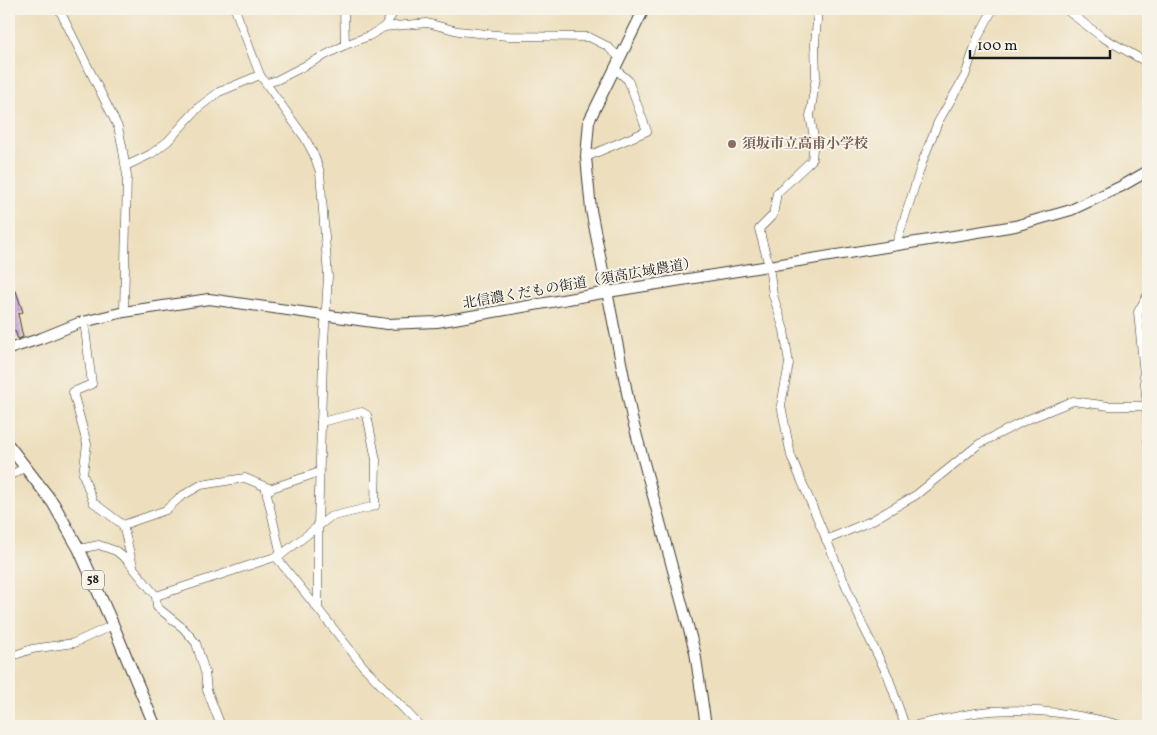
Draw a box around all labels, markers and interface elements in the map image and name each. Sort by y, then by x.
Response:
scale bar [970,28,1110,60]
text: 100 m [977,36,1017,57]
place label: 須坂市立高甫小学校 [742,135,868,154]
marker: 須坂市立高甫小学校 [726,138,738,150]
street label: 北信濃くだもの街道（須高広域農道） [461,254,699,314]
road number: 58 [82,570,104,590]

